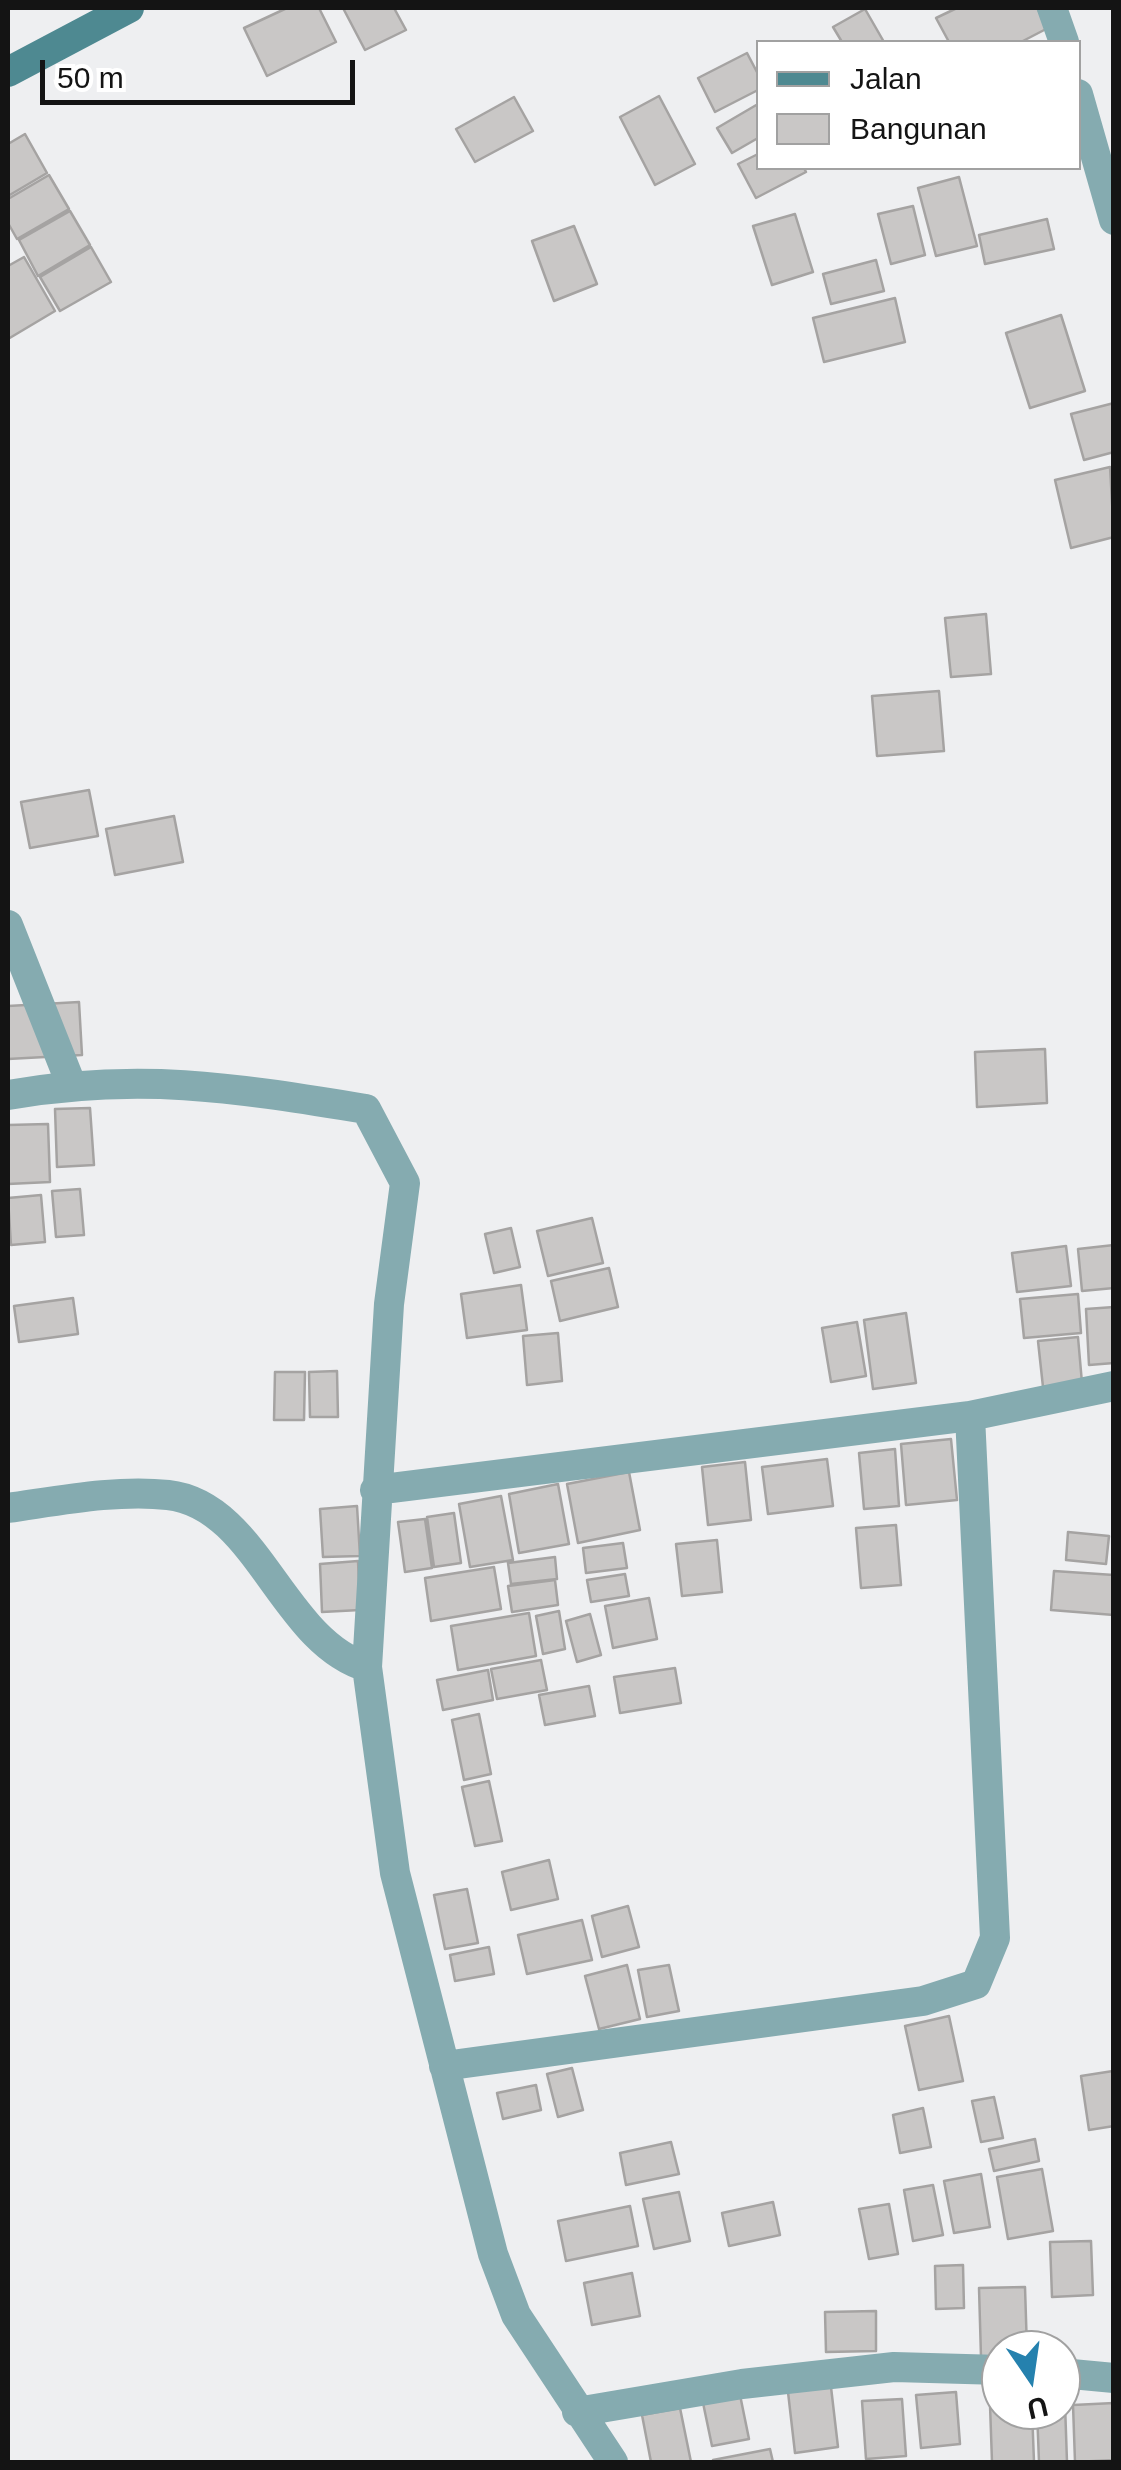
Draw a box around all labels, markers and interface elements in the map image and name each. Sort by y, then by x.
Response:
scale bar [45,40,360,102]
legend [756,40,1081,170]
text: 50 m [57,61,124,94]
text: Jalan [850,62,922,95]
text: Bangunan [850,112,987,145]
north arrow [981,2330,1081,2430]
text: U [1024,2390,1051,2425]

